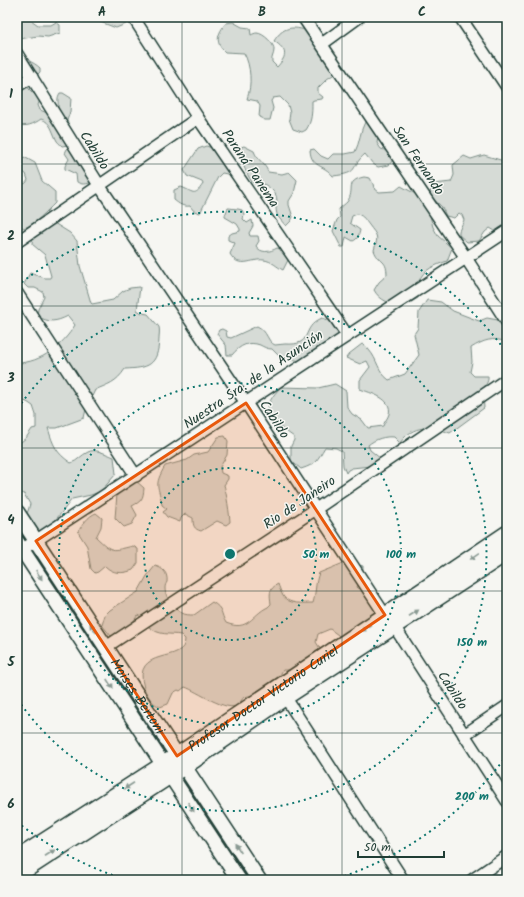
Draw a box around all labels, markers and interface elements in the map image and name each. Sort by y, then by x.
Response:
text: A [98,2,106,23]
text: B [258,2,266,23]
text: C [418,2,426,23]
text: 1 [9,84,13,105]
street label: San Fernando [387,121,450,200]
street label: Paraná Panema [216,125,285,212]
street label: Cabildo [74,127,115,174]
text: 2 [7,226,15,247]
street label: Nuestra Sra. de la Asunción [179,325,328,435]
text: 3 [6,368,15,389]
street label: Cabildo [253,396,295,443]
street label: Rio de Janeiro [259,470,340,535]
text: 4 [7,510,15,531]
text: 50 m [302,545,330,564]
text: 100 m [386,545,416,564]
centre of rings [223,547,237,561]
one-way arrow [469,552,480,560]
one-way arrow [35,569,42,581]
one-way arrow [409,609,419,617]
one-way arrow [90,622,97,633]
one-way arrow [361,624,371,632]
text: 150 m [457,633,487,652]
street label: Profesor Doctor Victorio Curiel [184,640,344,758]
text: 5 [7,652,16,673]
street label: Moises Bertoni [104,654,171,739]
street label: Cabildo [431,667,473,714]
one-way arrow [106,678,113,689]
one-way arrow [124,782,135,789]
text: 200 m [455,787,489,806]
text: 6 [7,794,15,815]
one-way arrow [187,802,195,813]
scale bar [358,833,444,859]
text: 50 m [364,838,391,857]
one-way arrow [234,842,241,853]
one-way arrow [45,849,55,857]

